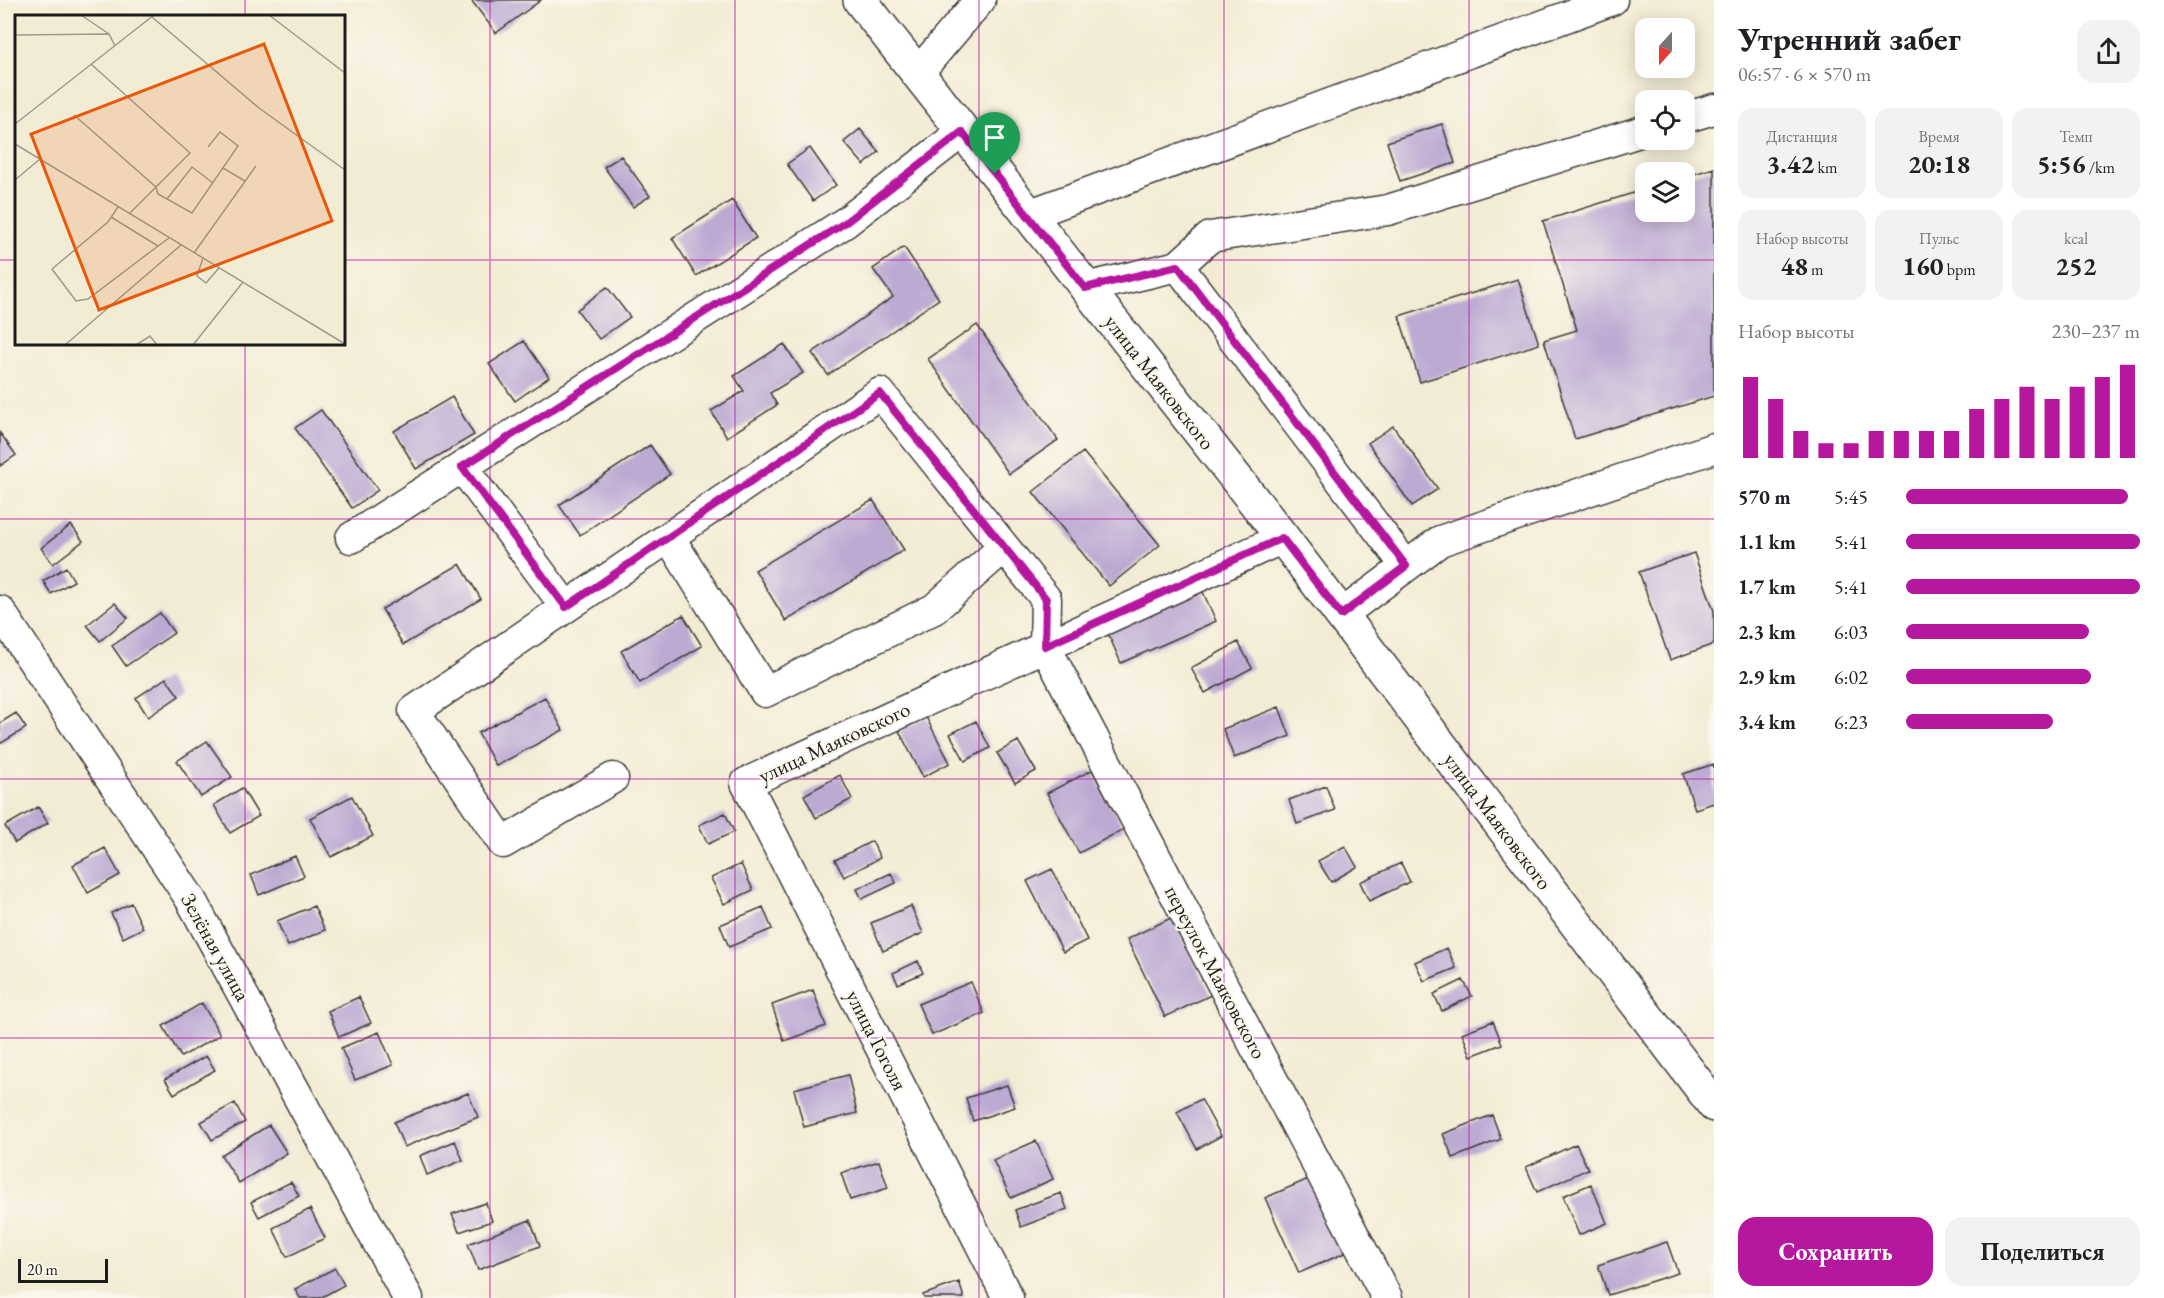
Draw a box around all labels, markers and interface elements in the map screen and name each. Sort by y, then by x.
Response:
inset map [15,15,345,345]
text: Утренний забег [1738,17,1961,60]
north arrow [1635,18,1695,78]
map controls [1635,18,1695,222]
button: share [2077,20,2140,83]
text: 06:57 · 6 × 570 m [1738,61,1871,87]
button: locate [1635,90,1695,150]
pin [969,112,1020,174]
icon: arrive [978,121,1011,154]
text: Дистанция [1766,126,1838,147]
text: Время [1918,126,1960,147]
text: Темп [2059,126,2093,147]
text: 3.42 [1767,147,1814,181]
text: 20:18 [1908,147,1970,181]
text: 5:56 [2037,147,2086,181]
text: km [1814,157,1837,178]
text: /km [2086,157,2115,178]
button: layers [1635,162,1695,222]
text: Набор высоты [1755,228,1849,249]
text: Пульс [1919,228,1959,249]
text: kcal [2064,228,2088,249]
text: 48 [1780,249,1808,283]
text: 160 [1902,249,1944,283]
text: 252 [2055,249,2097,283]
text: m [1808,259,1824,280]
text: bpm [1944,259,1976,280]
street label: улица Маяковского [1099,309,1221,455]
text: Набор высоты [1738,318,1854,344]
text: 230–237 m [2052,318,2140,344]
text: 570 m [1738,484,1791,510]
text: 5:45 [1834,484,1868,510]
text: 1.1 km [1738,529,1796,555]
text: 5:41 [1834,529,1868,555]
text: 1.7 km [1738,574,1796,600]
text: 5:41 [1834,574,1868,600]
text: 2.3 km [1738,619,1796,645]
text: 6:03 [1834,619,1868,645]
text: 2.9 km [1738,664,1796,690]
text: 6:02 [1834,664,1868,690]
street label: улица Маяковского [754,695,914,789]
text: 3.4 km [1738,709,1796,735]
text: 6:23 [1834,709,1868,735]
street label: улица Маяковского [1438,747,1558,895]
street label: переулок Маяковского [1159,881,1273,1063]
street label: Зелёная улица [175,888,257,1006]
street label: улица Гоголя [840,985,914,1095]
button: Сохранить [1738,1217,1933,1286]
button: Поделиться [1945,1217,2140,1286]
scale bar [18,1256,108,1284]
text: 20 m [27,1259,58,1280]

